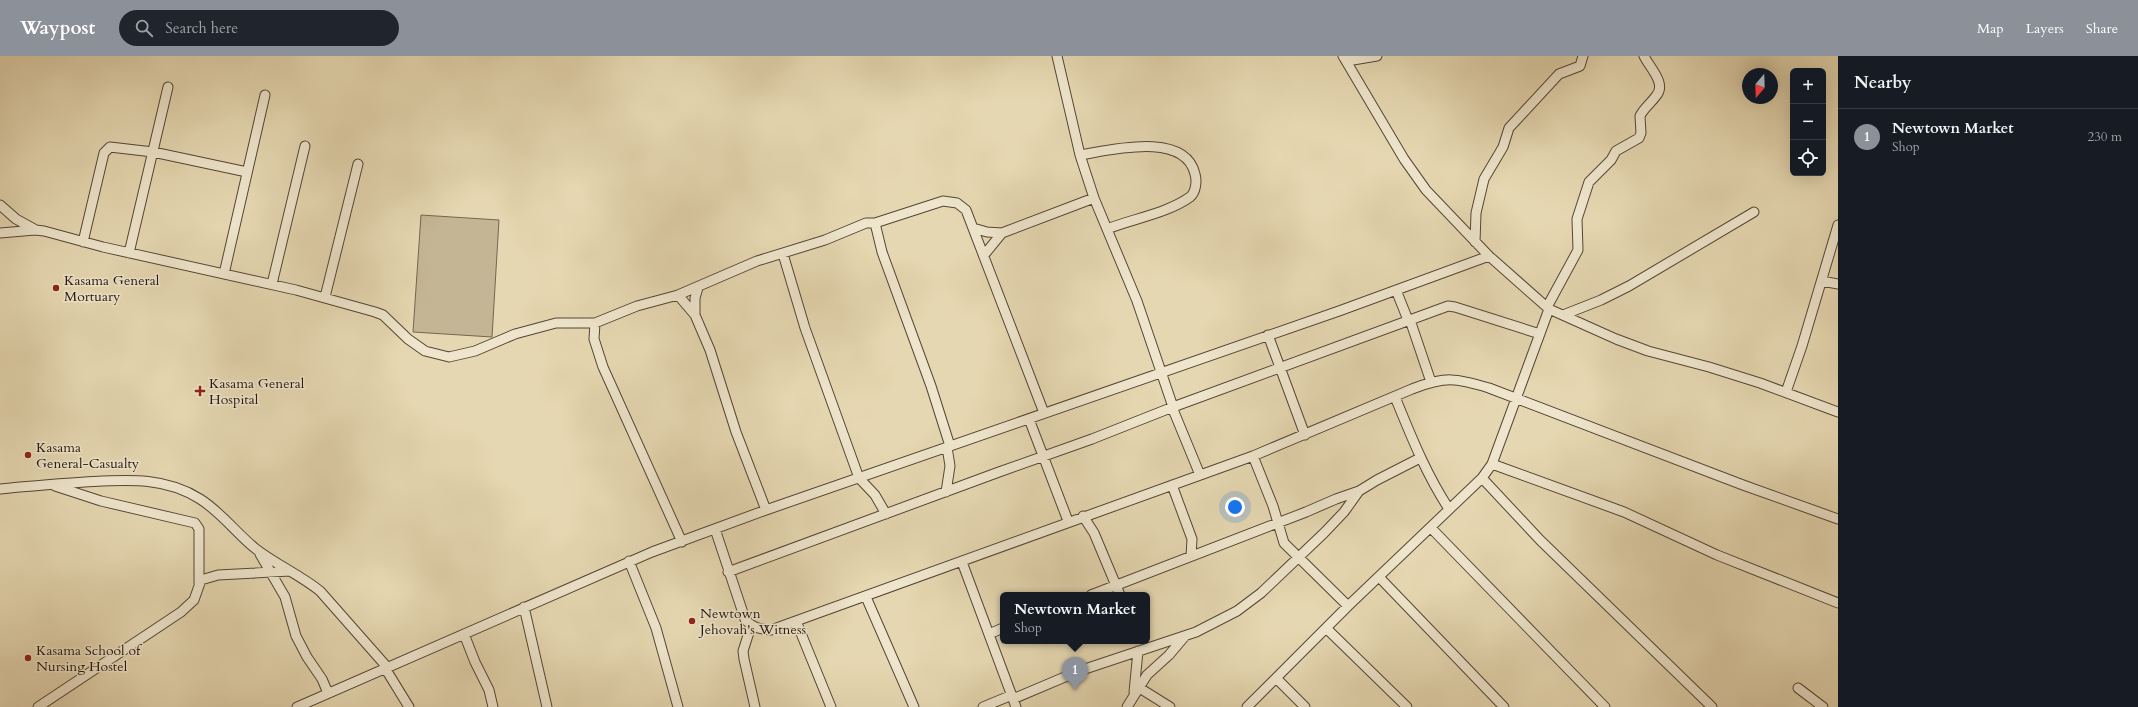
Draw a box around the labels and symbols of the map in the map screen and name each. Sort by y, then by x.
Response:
north arrow [1742,68,1778,104]
place label: Kasama General Mortuary [64,271,160,306]
marker: Kasama General Mortuary [51,283,61,293]
place label: Kasama General Hospital [209,374,305,409]
marker: Kasama General Hospital [194,385,206,397]
place label: Kasama General-Casualty [36,438,140,473]
marker: Kasama General-Casualty [23,450,33,460]
your location [1225,497,1245,517]
place label: Newtown Jehovah's Witness [698,604,807,639]
marker: Newtown Jehovah's Witness [687,616,697,626]
place label: Kasama School of Nursing Hostel [36,641,143,676]
marker: Kasama School of Nursing Hostel [23,653,33,663]
pin: 1 [1062,657,1088,690]

